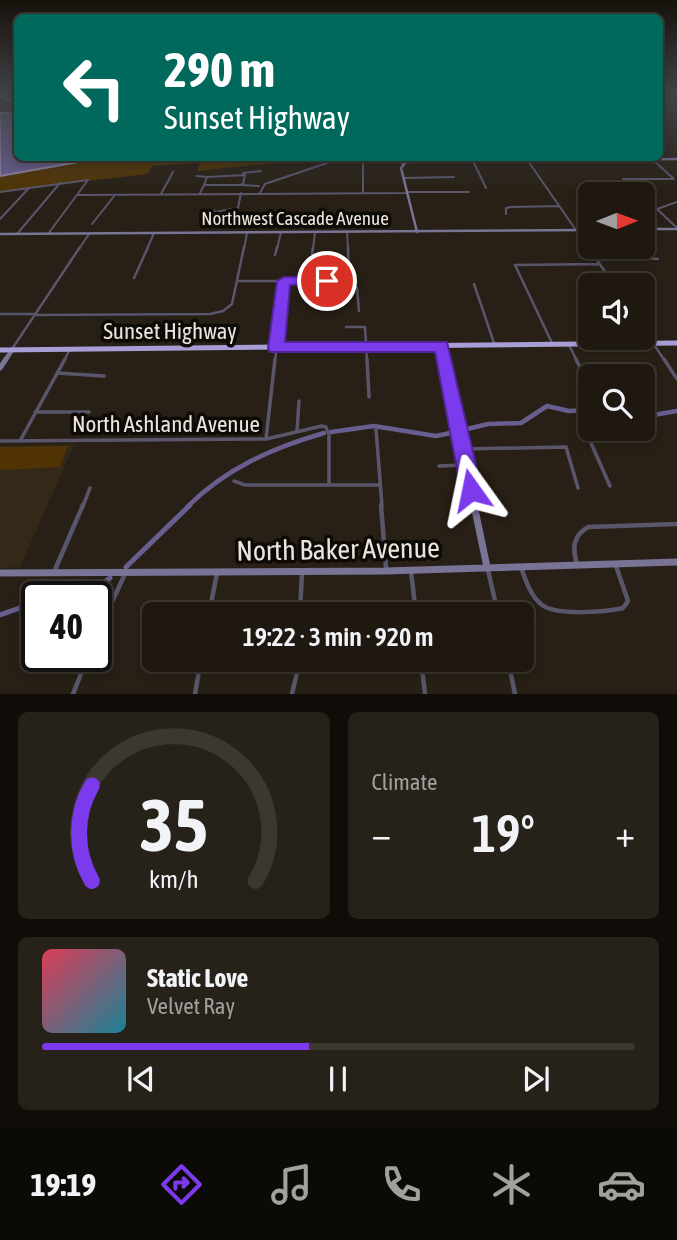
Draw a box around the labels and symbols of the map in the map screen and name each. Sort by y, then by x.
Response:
north arrow [578,182,654,259]
street label: Northwest Cascade Avenue [201,207,389,229]
pin [297,251,357,311]
street label: Sunset Highway [103,318,237,344]
street label: North Ashland Avenue [72,411,260,437]
position arrow [434,453,508,527]
street label: North Baker Avenue [236,531,440,567]
speed limit sign: 40 [21,581,112,672]

